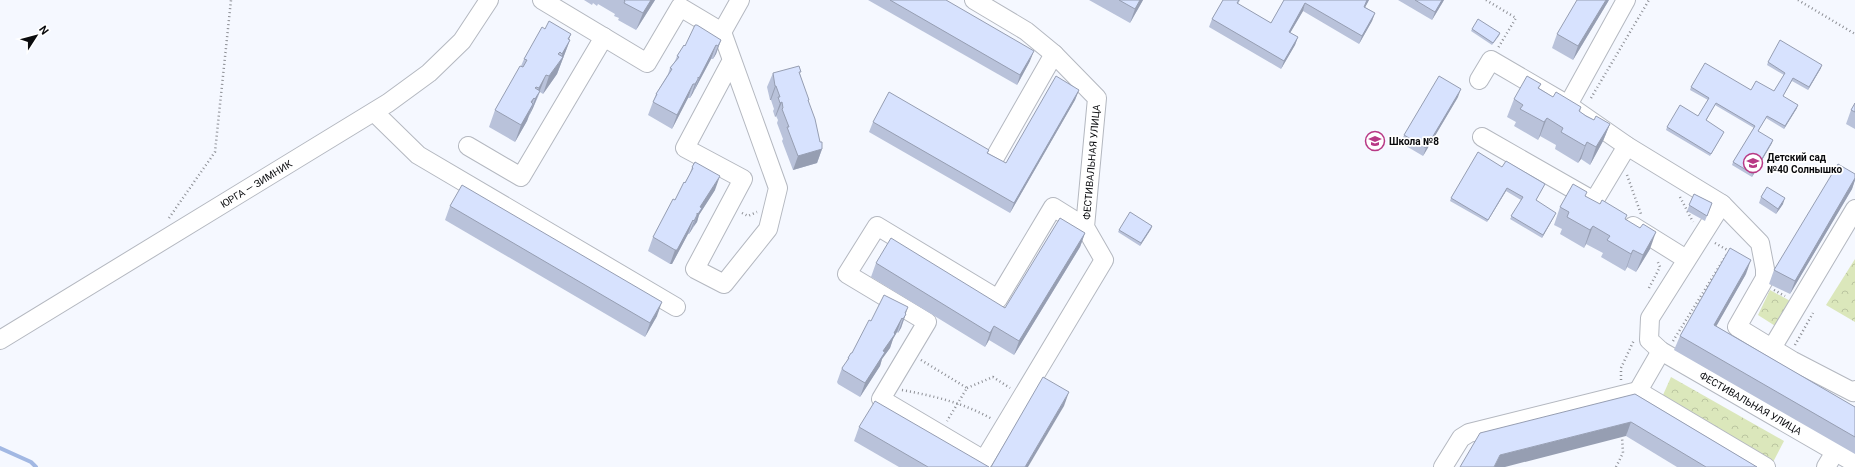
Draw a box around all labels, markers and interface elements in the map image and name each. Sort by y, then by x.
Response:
north arrow [16,16,56,56]
text: N [36,23,51,38]
street label: ФЕСТИВАЛЬНАЯ УЛИЦА [1080,103,1102,220]
school or university icon: Школа №8 [1364,130,1386,152]
place label: Школа №8 [1389,136,1439,147]
school or university icon: Детский сад №40 Солнышко [1742,152,1764,174]
place label: Детский сад №40 Солнышко [1767,152,1842,175]
street label: ЮРГА — ЗИМНИК [219,158,295,210]
street label: ФЕСТИВАЛЬНАЯ УЛИЦА [1698,369,1804,437]

